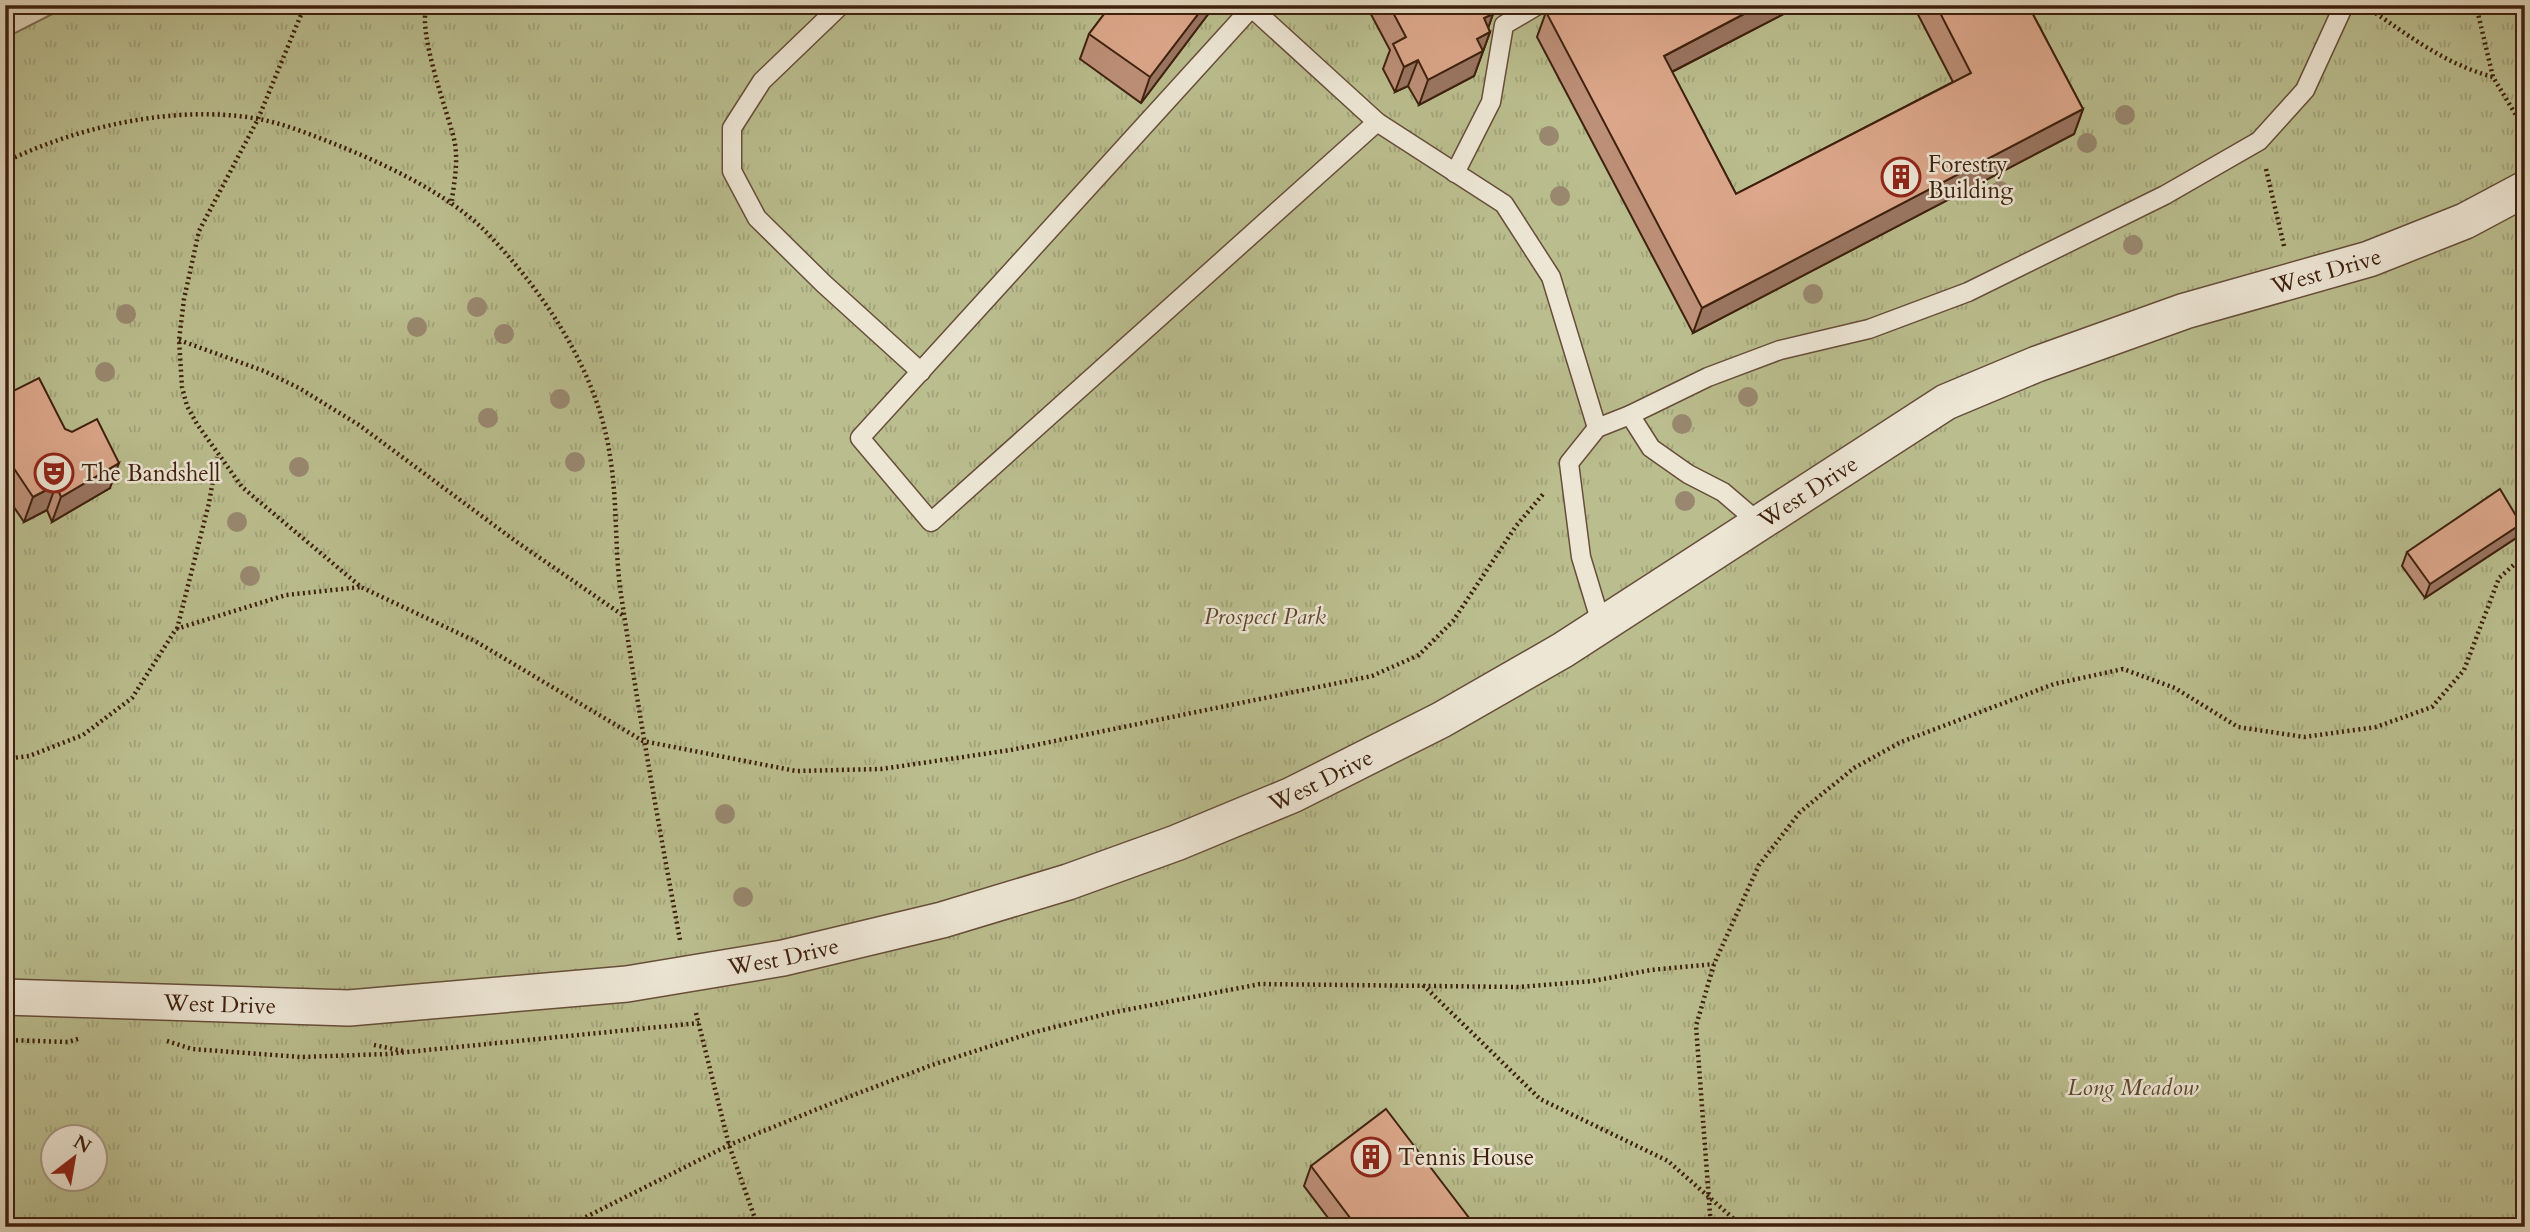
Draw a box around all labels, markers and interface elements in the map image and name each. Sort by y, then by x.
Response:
place label: Forestry Building [1928,149,2013,206]
building icon: Forestry Building [1880,156,1922,198]
street label: West Drive [2267,241,2386,302]
street label: West Drive [1752,448,1864,536]
theatre icon: The Bandshell [33,452,75,494]
place label: The Bandshell [81,458,221,489]
park label: Prospect Park [1204,601,1327,632]
street label: West Drive [1263,742,1378,819]
street label: West Drive [725,930,842,983]
street label: West Drive [162,987,277,1022]
park label: Long Meadow [2067,1072,2200,1103]
north arrow [38,1124,108,1194]
text: N [68,1129,96,1160]
building icon: Tennis House [1350,1136,1392,1178]
place label: Tennis House [1398,1142,1534,1173]

